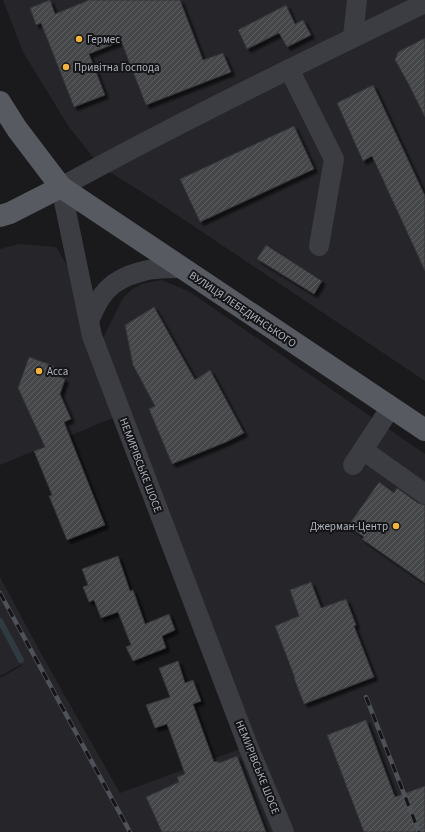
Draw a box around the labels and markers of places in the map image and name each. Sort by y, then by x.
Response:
place label: Гермес [87,32,120,47]
marker: Гермес [74,34,84,44]
place label: Привітна Господа [74,60,160,75]
marker: Привітна Господа [61,62,71,72]
place label: Асса [47,364,68,379]
marker: Асса [34,366,44,376]
place label: Джерман-Центр [310,519,388,534]
marker: Джерман-Центр [391,521,401,531]

